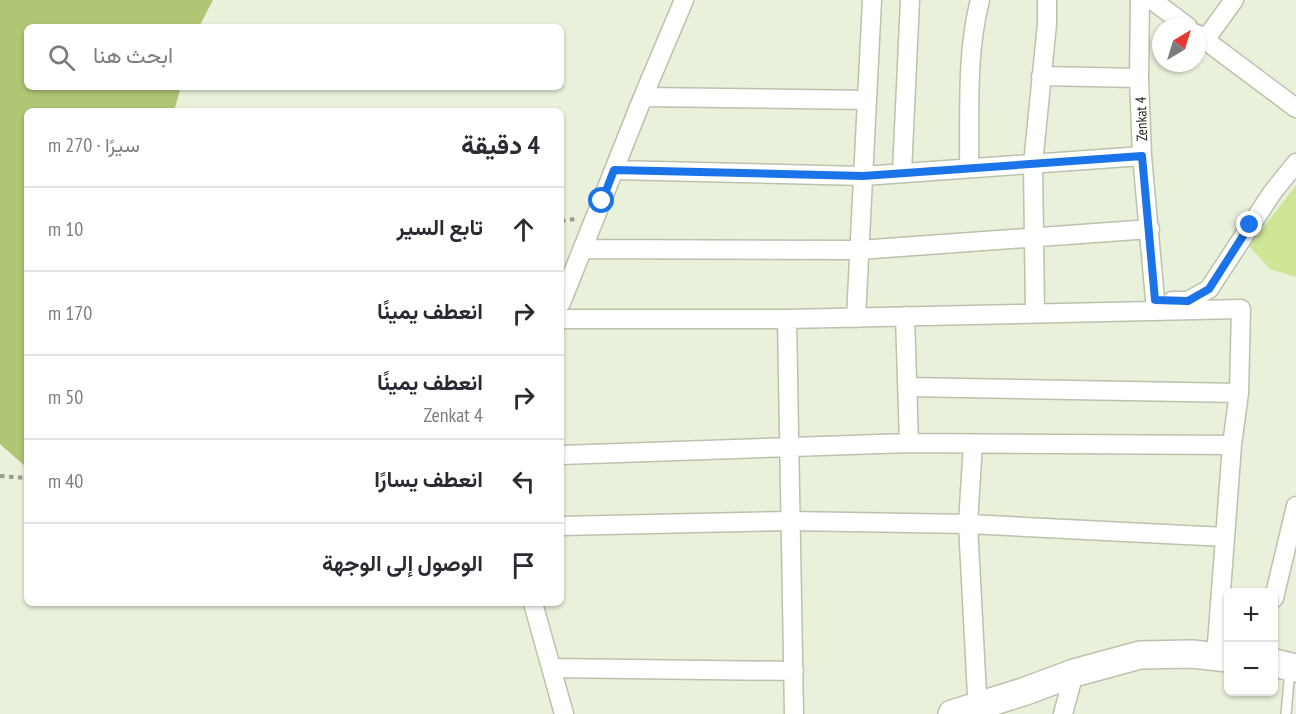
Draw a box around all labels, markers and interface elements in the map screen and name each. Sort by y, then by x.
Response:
north arrow [1152,18,1206,72]
search box [24,24,564,90]
icon: search [45,41,78,74]
text: ابحث هنا [93,41,173,69]
street label: Zenkat 4 [1131,96,1151,142]
text: 4 دقيقة [461,128,540,161]
text: سيرًا · 270 m [48,132,140,158]
route start [588,187,614,213]
route end [1236,211,1262,237]
text: تابع السير [396,213,483,241]
icon: ahead [507,213,540,246]
text: 10 m [48,216,83,242]
text: انعطف يمينًا [377,297,483,325]
icon: right [507,297,540,330]
text: 170 m [48,300,92,326]
text: انعطف يمينًا [377,368,483,396]
icon: right [507,381,540,414]
text: 50 m [48,384,83,410]
text: Zenkat 4 [423,402,483,428]
text: انعطف يسارًا [374,465,483,493]
icon: left [507,465,540,498]
text: 40 m [48,468,83,494]
text: الوصول إلى الوجهة [322,549,483,577]
icon: arrive [507,549,540,582]
map controls [1224,588,1278,696]
button: + [1224,588,1278,642]
button: − [1224,642,1278,696]

